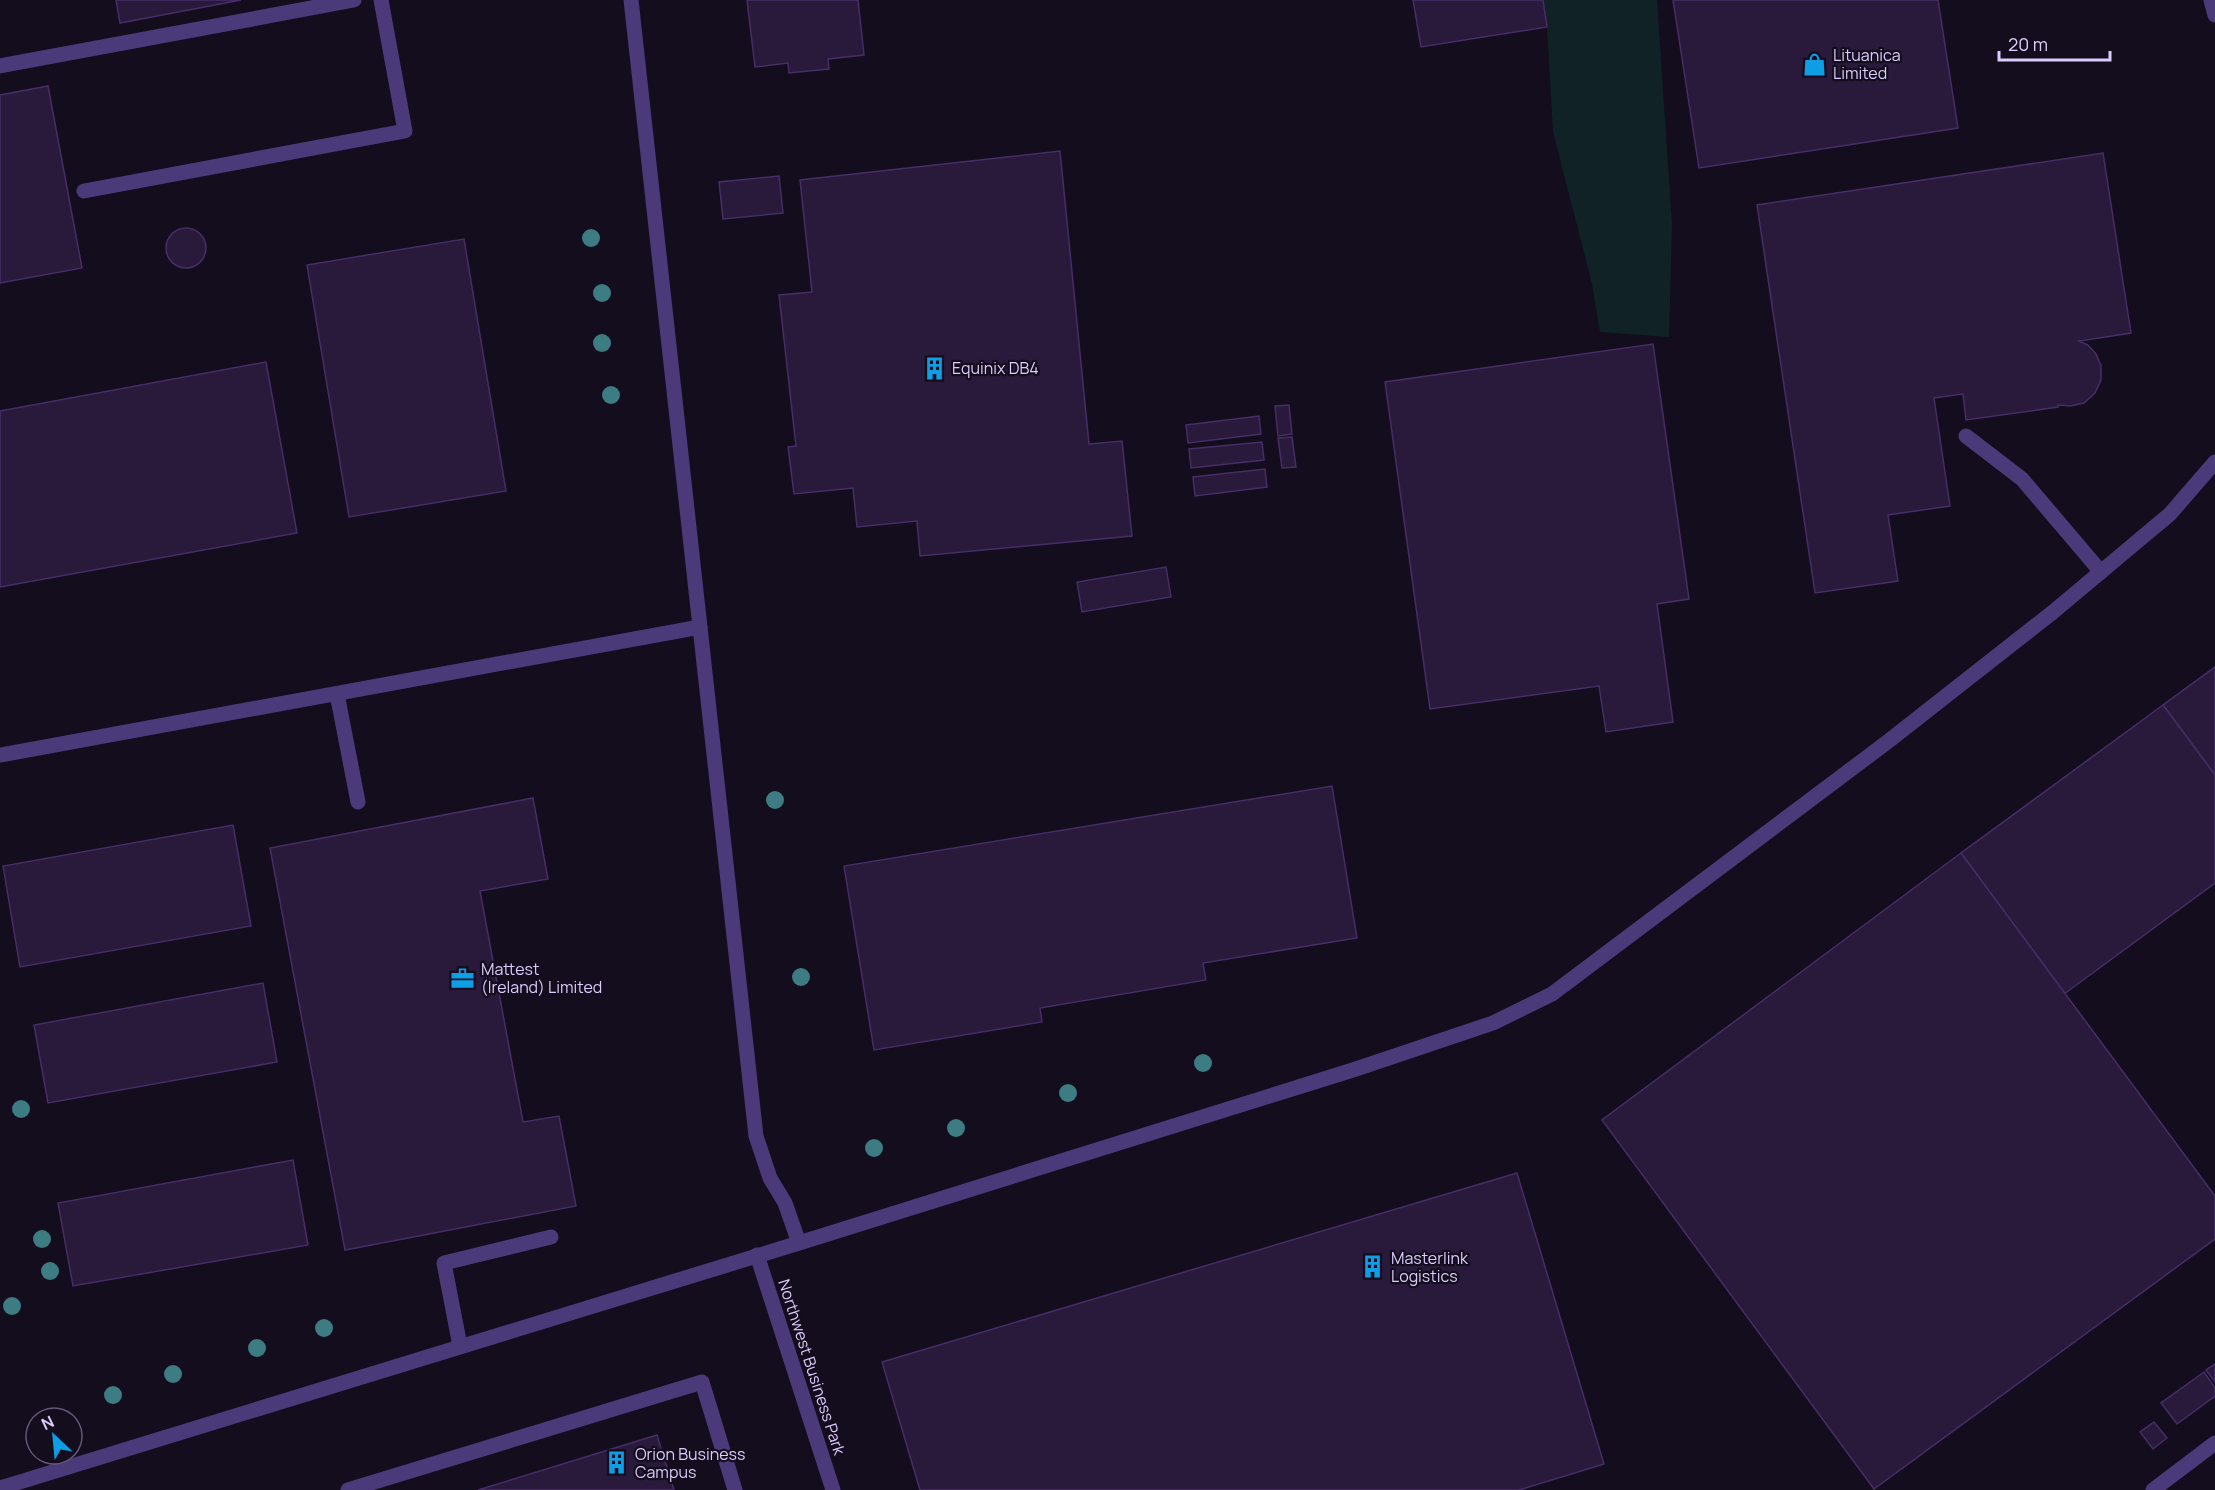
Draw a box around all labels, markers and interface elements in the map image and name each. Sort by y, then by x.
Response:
scale bar [1999,24,2110,62]
text: 20 m [2008,32,2048,56]
place label: Lituanica Limited [1833,44,1901,84]
shop icon: Lituanica Limited [1802,51,1828,77]
building icon: Equinix DB4 [921,355,947,381]
place label: Equinix DB4 [952,357,1039,379]
place label: Mattest (Ireland) Limited [481,958,602,998]
office icon: Mattest (Ireland) Limited [450,965,476,991]
place label: Masterlink Logistics [1391,1247,1469,1287]
building icon: Masterlink Logistics [1360,1254,1386,1280]
street label: Northwest Business Park [773,1276,851,1459]
north arrow [24,1406,84,1466]
text: N [37,1410,57,1435]
place label: Orion Business Campus [635,1443,745,1483]
building icon: Orion Business Campus [604,1450,630,1476]

